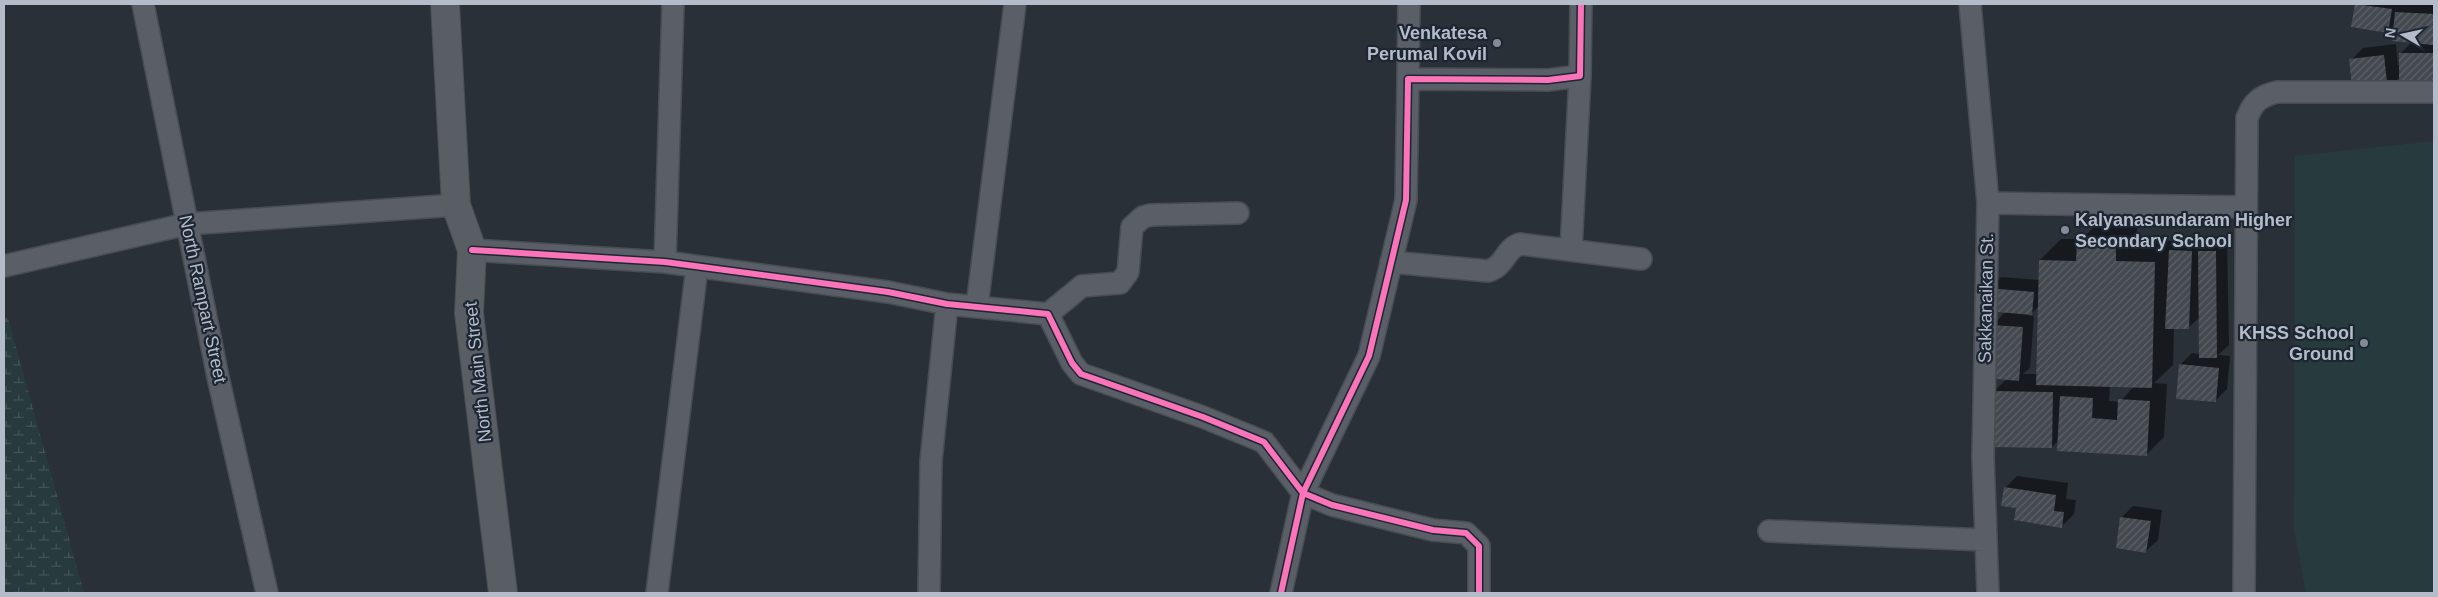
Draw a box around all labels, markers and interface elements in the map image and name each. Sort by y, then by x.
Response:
north arrow [2378,10,2428,60]
place label: Venkatesa Perumal Kovil [1367,23,1488,64]
text: N [2381,27,2399,39]
marker: Venkatesa Perumal Kovil [1491,37,1503,49]
place label: Kalyanasundaram Higher Secondary School [2075,210,2292,251]
street label: North Rampart Street [175,213,231,385]
marker: Kalyanasundaram Higher Secondary School [2059,224,2071,236]
street label: Sakkanaikan St. [1975,233,1997,363]
street label: North Main Street [461,301,495,443]
place label: KHSS School Ground [2239,323,2354,364]
marker: KHSS School Ground [2358,337,2370,349]

